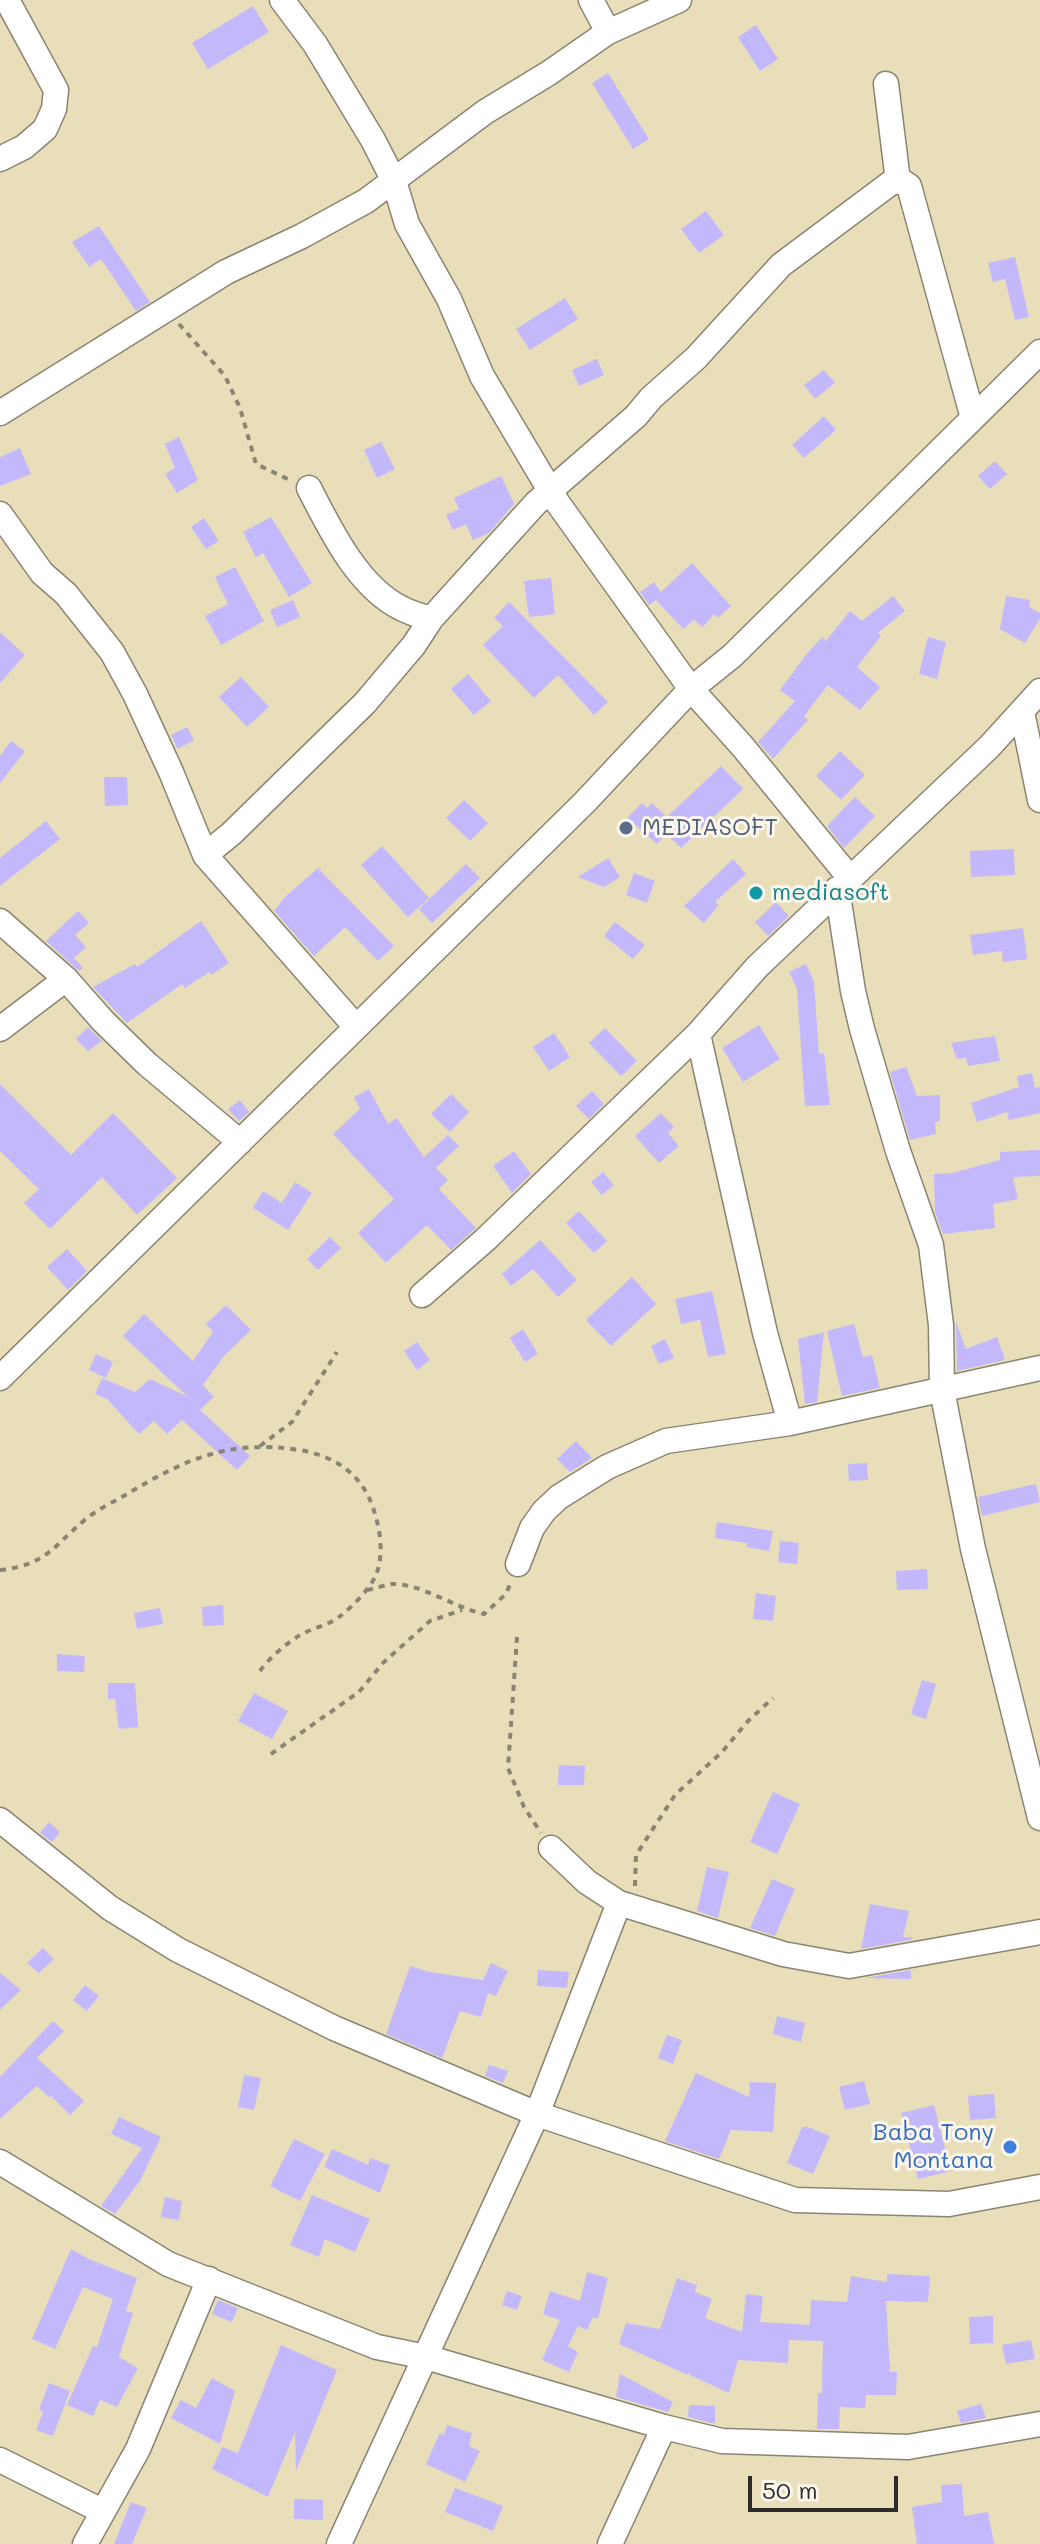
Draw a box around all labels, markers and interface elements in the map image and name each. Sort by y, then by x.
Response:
place label: MEDIASOFT [642,814,778,842]
marker: MEDIASOFT [617,819,635,837]
place label: mediasoft [772,879,889,907]
marker: mediasoft [747,884,765,902]
place label: Baba Tony Montana [873,2119,994,2175]
marker: Baba Tony Montana [1001,2138,1019,2156]
scale bar [752,2460,902,2510]
text: 50 m [762,2474,818,2505]

